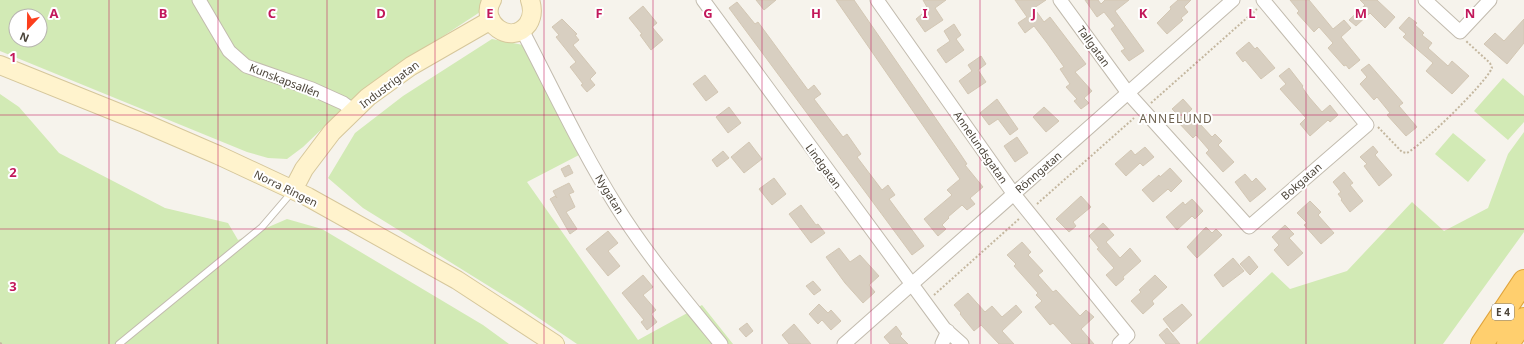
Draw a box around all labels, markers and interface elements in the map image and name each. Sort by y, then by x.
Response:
text: A [50,4,59,22]
text: B [159,4,167,22]
text: C [268,4,276,22]
text: D [376,4,386,22]
text: E [486,4,494,22]
text: F [595,4,603,22]
text: G [703,4,713,22]
text: H [811,4,821,22]
text: I [922,4,928,22]
text: J [1031,4,1036,22]
text: K [1139,4,1148,22]
text: L [1248,4,1256,22]
text: M [1355,4,1367,22]
text: N [1465,4,1475,22]
north arrow [8,8,48,48]
street label: Tallgatan [1074,23,1114,69]
text: N [17,29,31,46]
text: 1 [9,48,17,66]
street label: Industrigatan [356,57,422,111]
street label: Kunskapsallén [247,60,323,100]
street label: Annelundsgatan [950,108,1012,186]
district label: ANNELUND [1139,110,1213,127]
street label: Lindgatan [803,141,845,191]
street label: Rönngatan [1012,148,1064,196]
street label: Bokgatan [1277,159,1325,203]
text: 2 [9,163,17,181]
street label: Norra Ringen [252,166,320,210]
street label: Nygatan [592,171,628,217]
text: 3 [9,277,17,295]
road number: E 4 [1492,304,1514,320]

